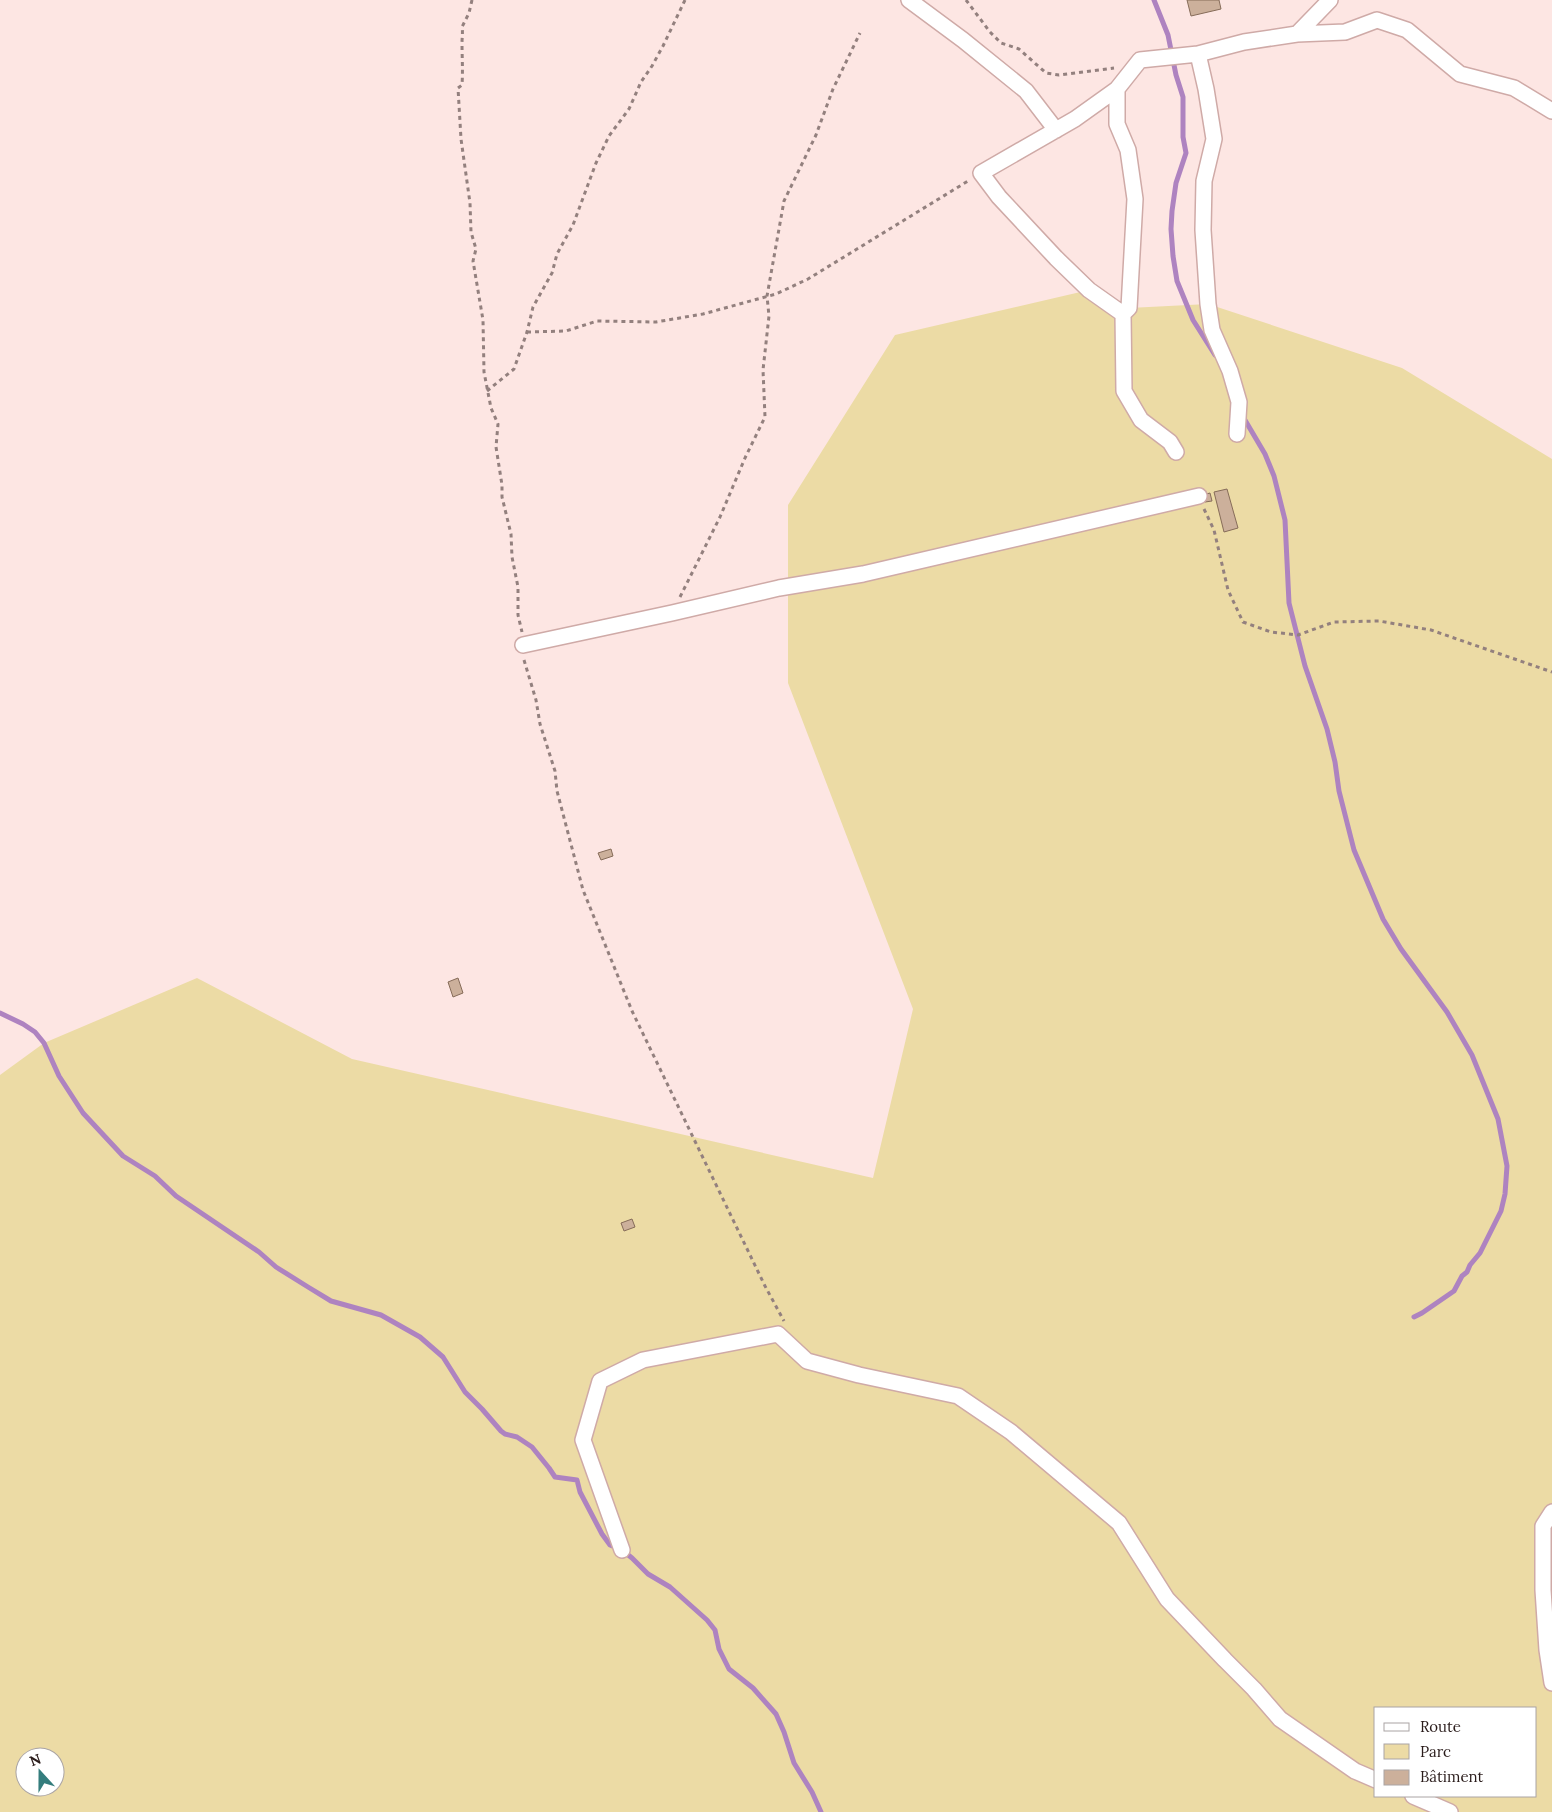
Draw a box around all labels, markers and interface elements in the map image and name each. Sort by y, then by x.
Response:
legend [1374,1707,1537,1797]
text: Route [1420,1717,1461,1736]
text: Parc [1420,1742,1451,1761]
north arrow [15,1747,65,1797]
text: N [27,1749,44,1770]
text: Bâtiment [1420,1767,1483,1786]

